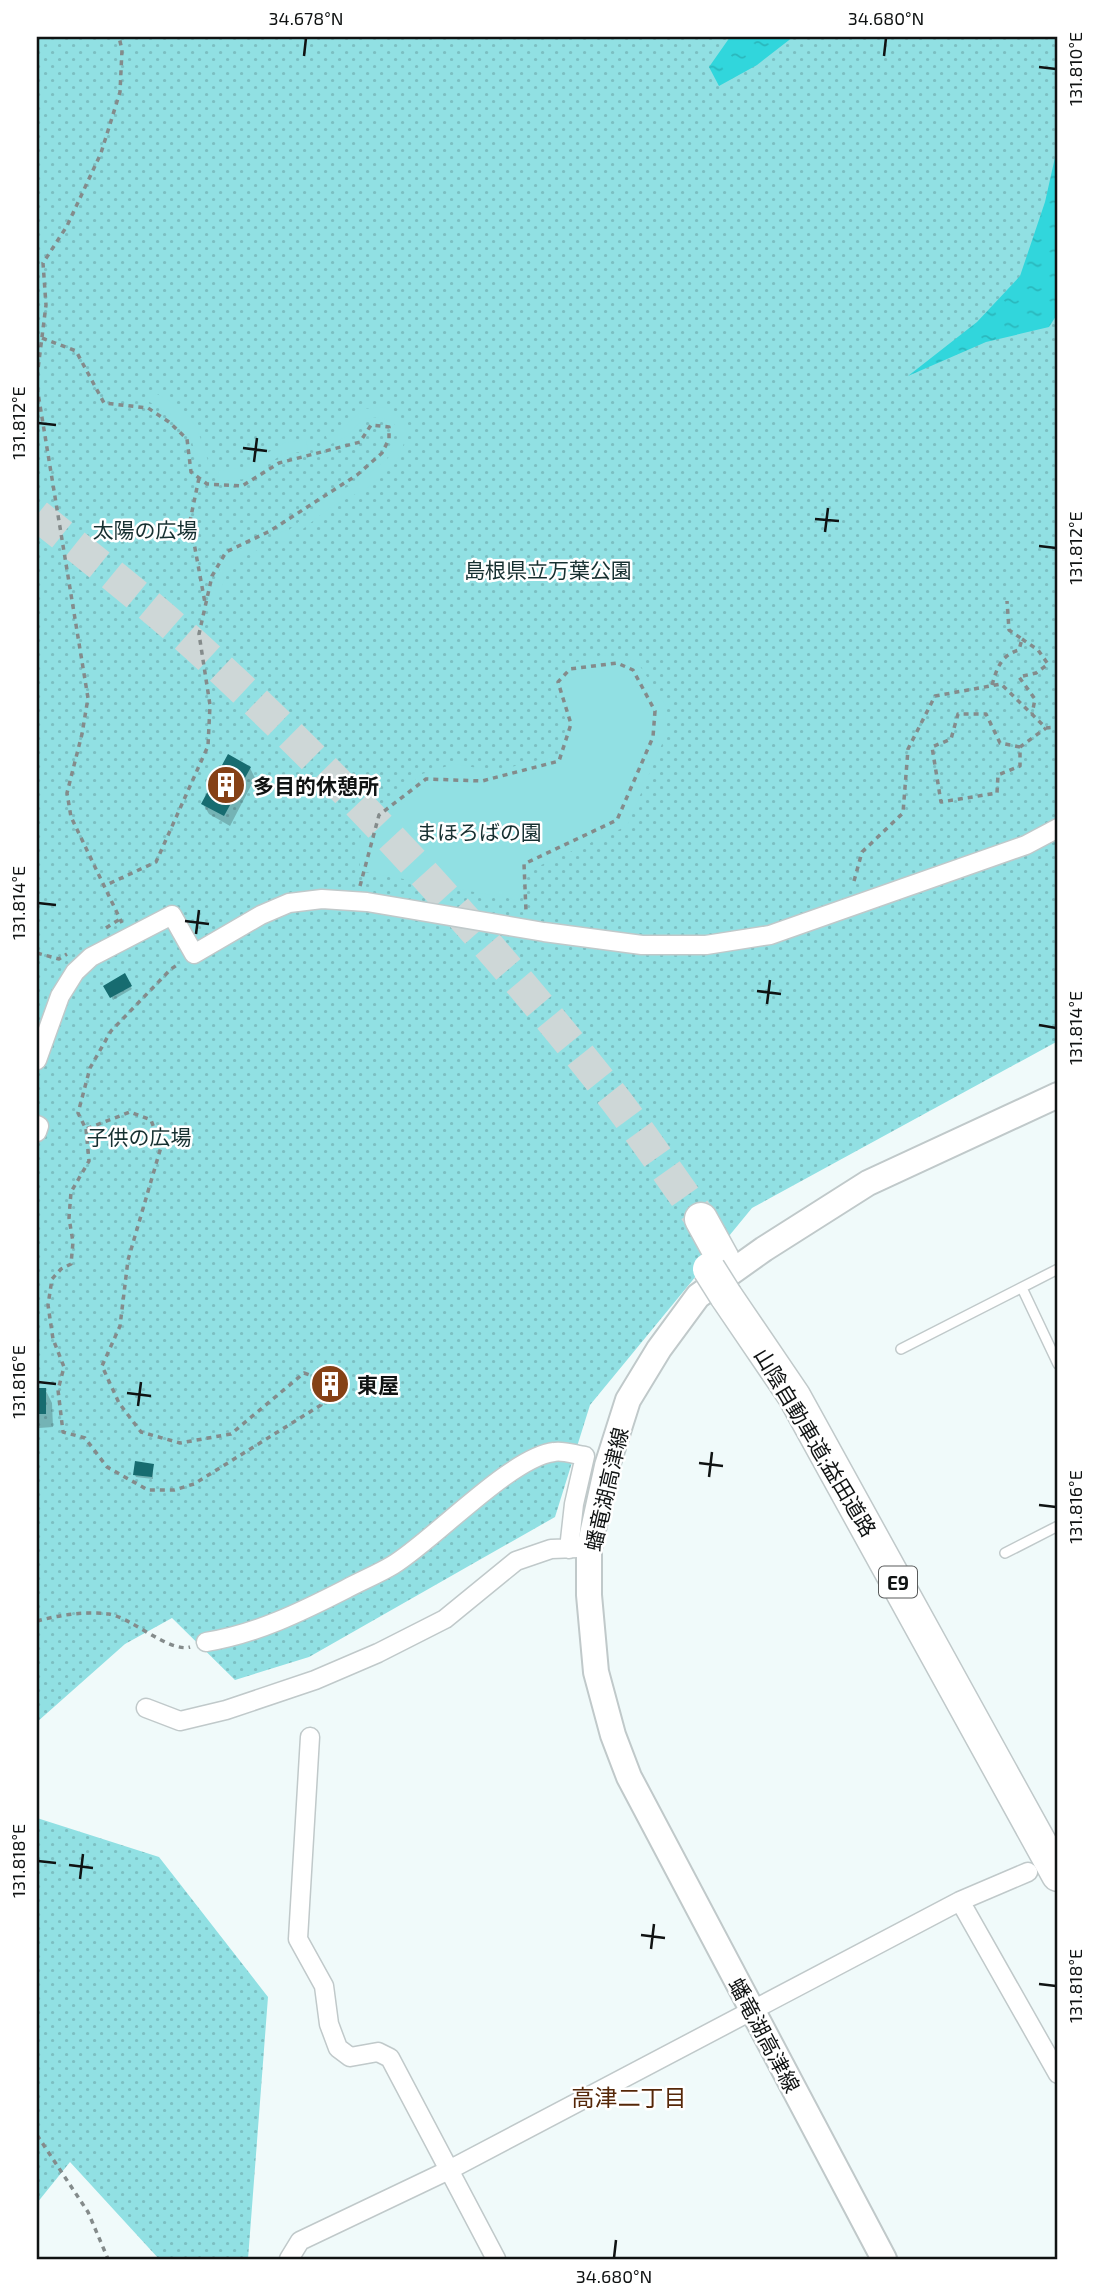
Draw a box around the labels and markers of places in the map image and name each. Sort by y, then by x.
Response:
building icon: 多目的休憩所 [205,764,247,806]
place label: 多目的休憩所 [253,773,379,798]
building icon: 東屋 [309,1363,351,1405]
place label: 東屋 [357,1372,399,1397]

